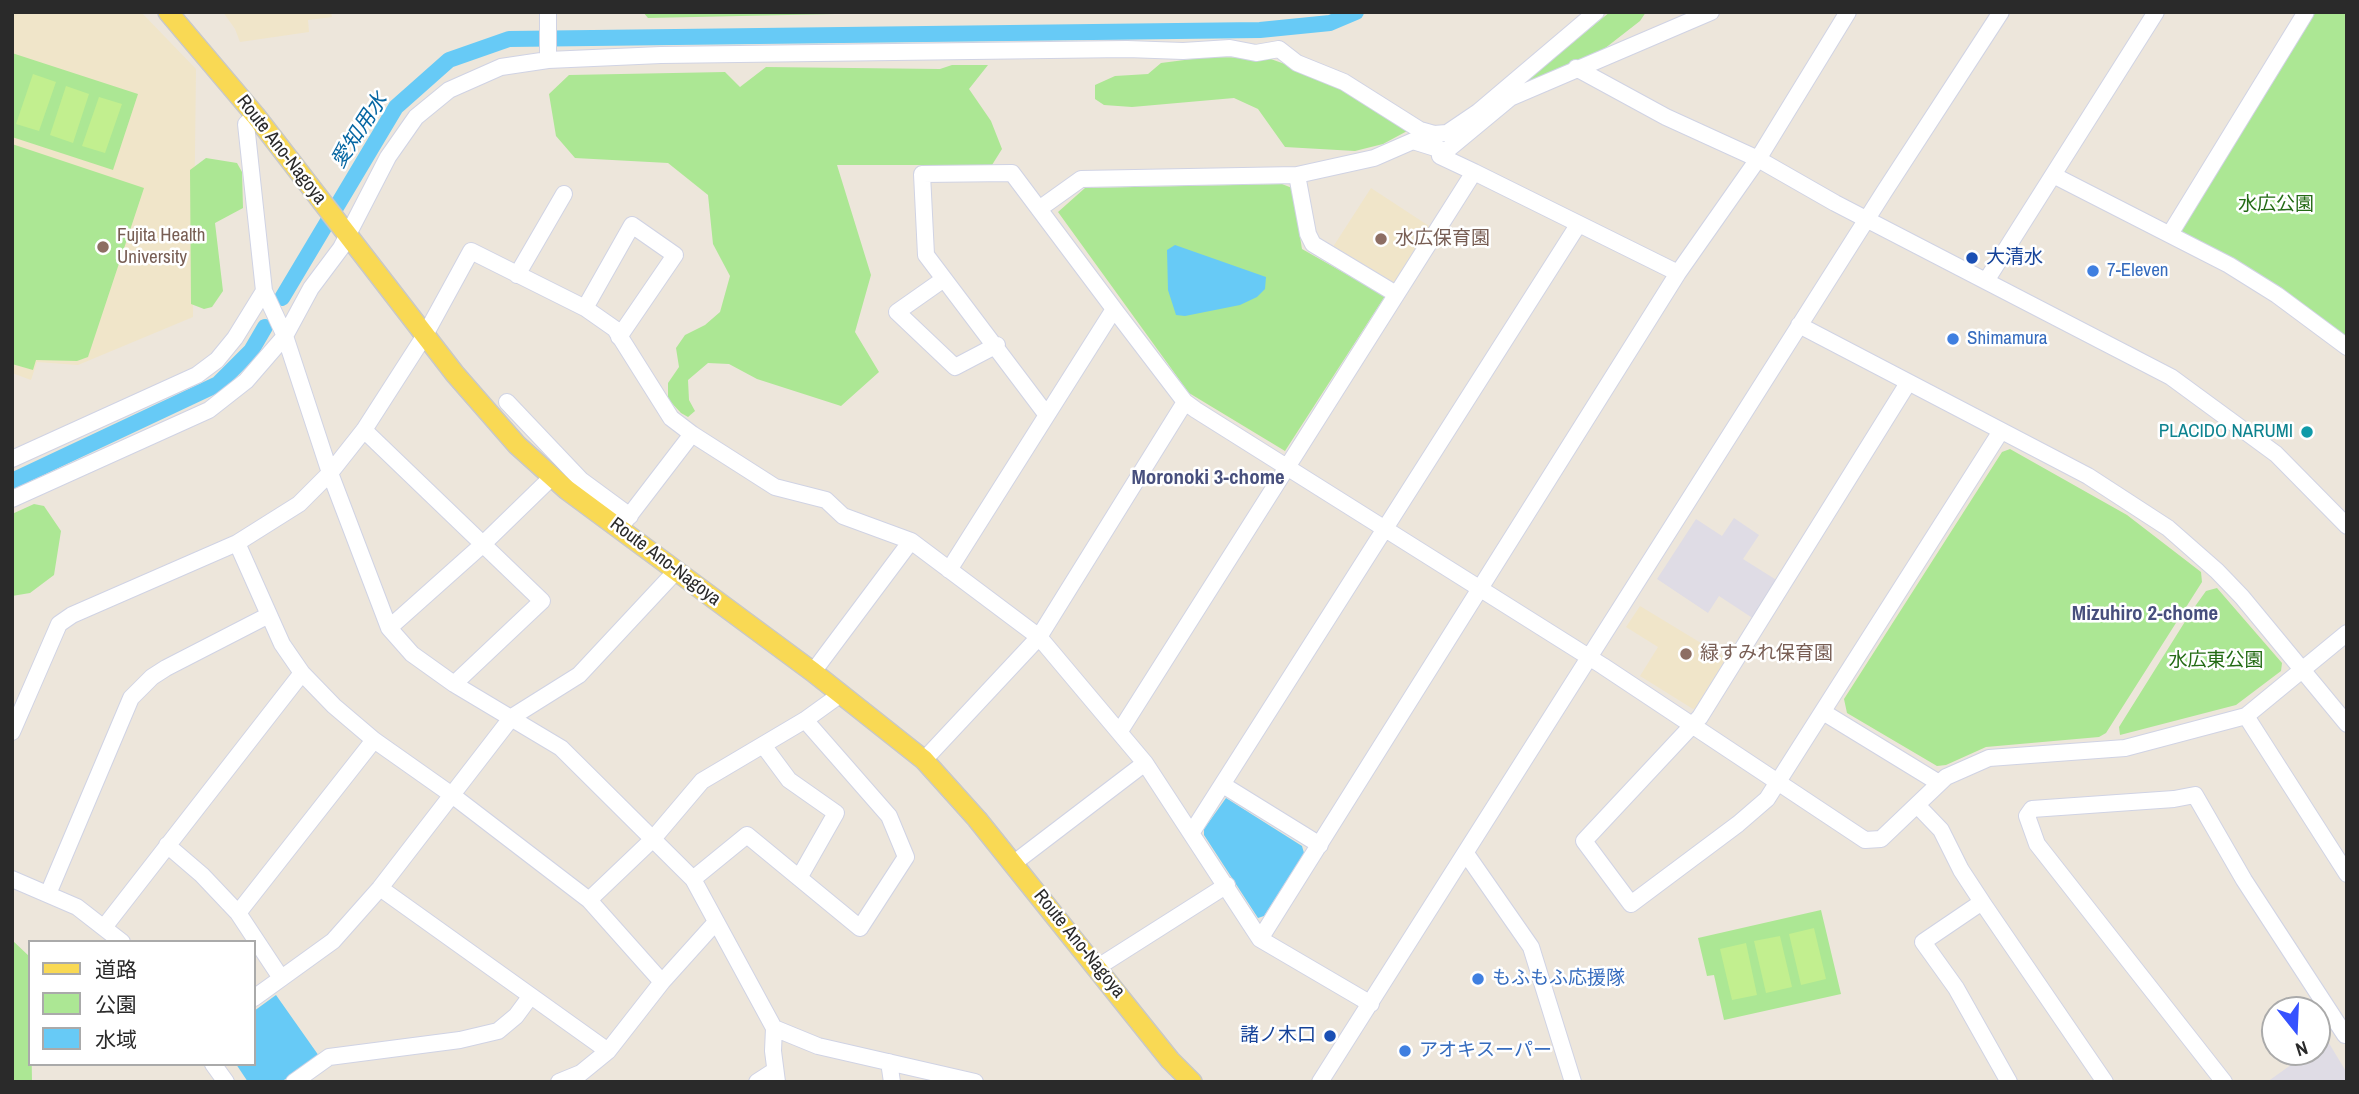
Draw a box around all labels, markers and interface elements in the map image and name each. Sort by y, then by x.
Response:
water label: 愛知用水 [327,89,393,173]
street label: Route Ano-Nagoya [231,91,331,209]
park label: 水広公園 [2238,194,2314,216]
place label: Fujita Health University [117,225,205,269]
place label: 水広保育園 [1395,228,1490,250]
marker: 水広保育園 [1373,231,1389,247]
marker: Fujita Health University [95,239,111,255]
place label: 大清水 [1986,247,2043,269]
marker: 大清水 [1964,250,1980,266]
place label: 7-Eleven [2107,260,2168,282]
marker: 7-Eleven [2085,263,2101,279]
place label: Shimamura [1967,328,2048,350]
marker: Shimamura [1945,331,1961,347]
place label: PLACIDO NARUMI [2159,421,2293,443]
marker: PLACIDO NARUMI [2299,424,2315,440]
district label: Moronoki 3-chome [1131,465,1285,491]
street label: Route Ano-Nagoya [605,513,725,611]
district label: Mizuhiro 2-chome [2072,601,2218,627]
place label: 緑すみれ保育園 [1700,643,1833,665]
marker: 緑すみれ保育園 [1678,646,1694,662]
park label: 水広東公園 [2169,650,2263,672]
street label: Route Ano-Nagoya [1028,885,1130,1003]
legend [28,940,256,1066]
text: 道路 [95,955,137,984]
place label: もふもふ応援隊 [1492,968,1625,990]
marker: もふもふ応援隊 [1470,971,1486,987]
text: 公園 [95,990,137,1019]
north arrow [2261,996,2331,1066]
text: 水域 [95,1025,137,1054]
place label: 諸ノ木口 [1240,1025,1316,1047]
marker: 諸ノ木口 [1322,1028,1338,1044]
text: N [2293,1035,2311,1063]
place label: アオキスーパー [1419,1040,1552,1062]
marker: アオキスーパー [1397,1043,1413,1059]

